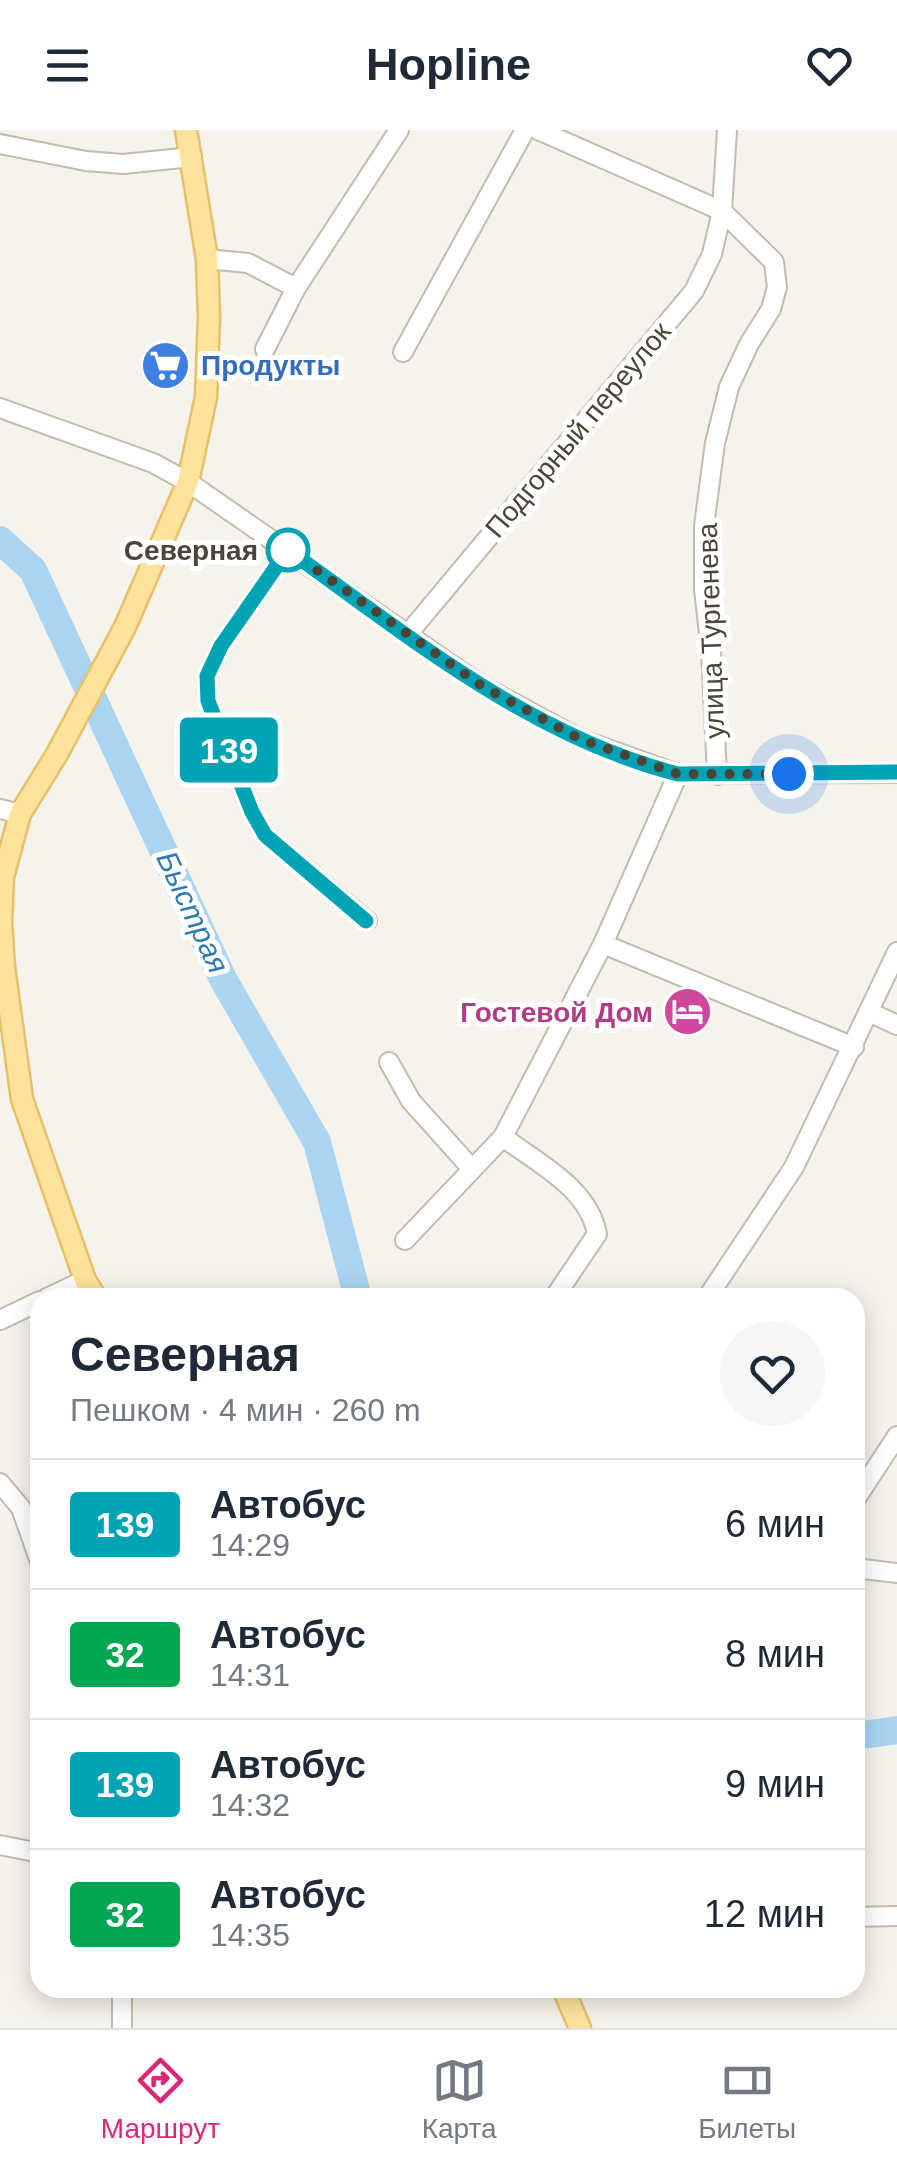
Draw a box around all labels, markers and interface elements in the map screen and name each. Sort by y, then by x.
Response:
icon: menu [40,38,95,93]
icon: heart [802,38,857,93]
text: Hopline [366,39,531,90]
street label: Подгорный переулок [479,316,677,544]
supermarket icon: Продукты [140,339,192,391]
place label: Продукты [201,350,340,381]
street label: улица Тургенева [692,522,730,739]
marker: Северная [267,529,309,571]
place label: Северная [124,535,258,566]
line badge: 139 [172,718,286,782]
text: 139 [200,731,258,770]
your location [764,749,814,799]
water label: Быстрая [150,846,236,978]
hotel icon: Гостевой Дом [662,986,714,1038]
place label: Гостевой Дом [460,997,653,1028]
button: heart [720,1321,825,1426]
text: Северная [70,1328,300,1381]
text: Пешком · 4 мин · 260 m [70,1392,421,1428]
text: Автобус [210,1484,366,1526]
text: 6 мин [725,1503,825,1545]
text: 139 [96,1505,154,1544]
text: 14:29 [210,1527,290,1563]
text: Автобус [210,1614,366,1656]
text: 8 мин [725,1633,825,1675]
text: 32 [106,1635,144,1674]
text: 14:31 [210,1657,290,1693]
text: Автобус [210,1744,366,1786]
text: 9 мин [725,1763,825,1805]
text: 139 [96,1765,154,1804]
text: 14:32 [210,1787,290,1823]
text: Автобус [210,1874,366,1916]
text: 12 мин [704,1893,825,1935]
text: 32 [106,1895,144,1934]
text: 14:35 [210,1917,290,1953]
tab: Маршрут [101,2053,220,2145]
tab: Карта [422,2053,497,2145]
tab: Билеты [698,2053,796,2145]

